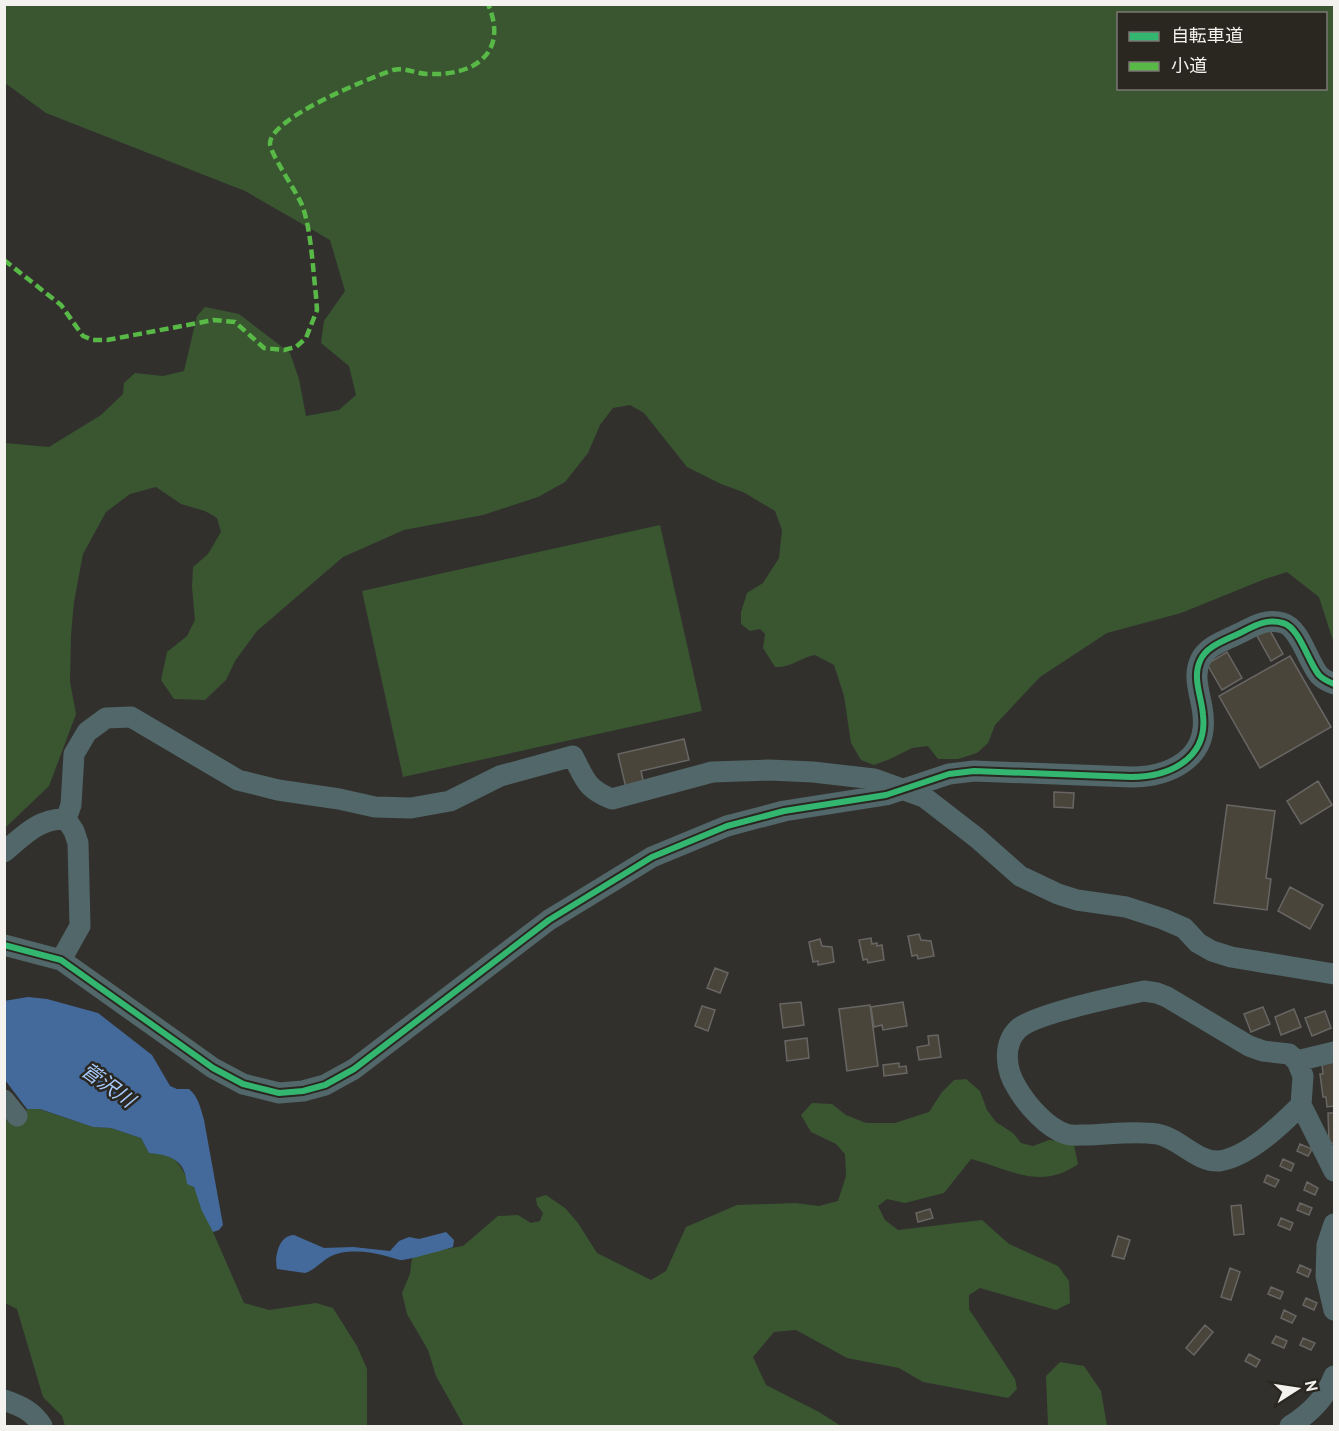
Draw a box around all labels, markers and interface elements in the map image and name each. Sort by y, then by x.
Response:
legend [1117,12,1327,90]
text: 自転車道 [1171,24,1243,47]
text: 小道 [1171,54,1207,77]
water label: 菅沢川 [76,1057,142,1114]
north arrow [1267,1359,1327,1419]
text: N [1301,1379,1323,1393]

